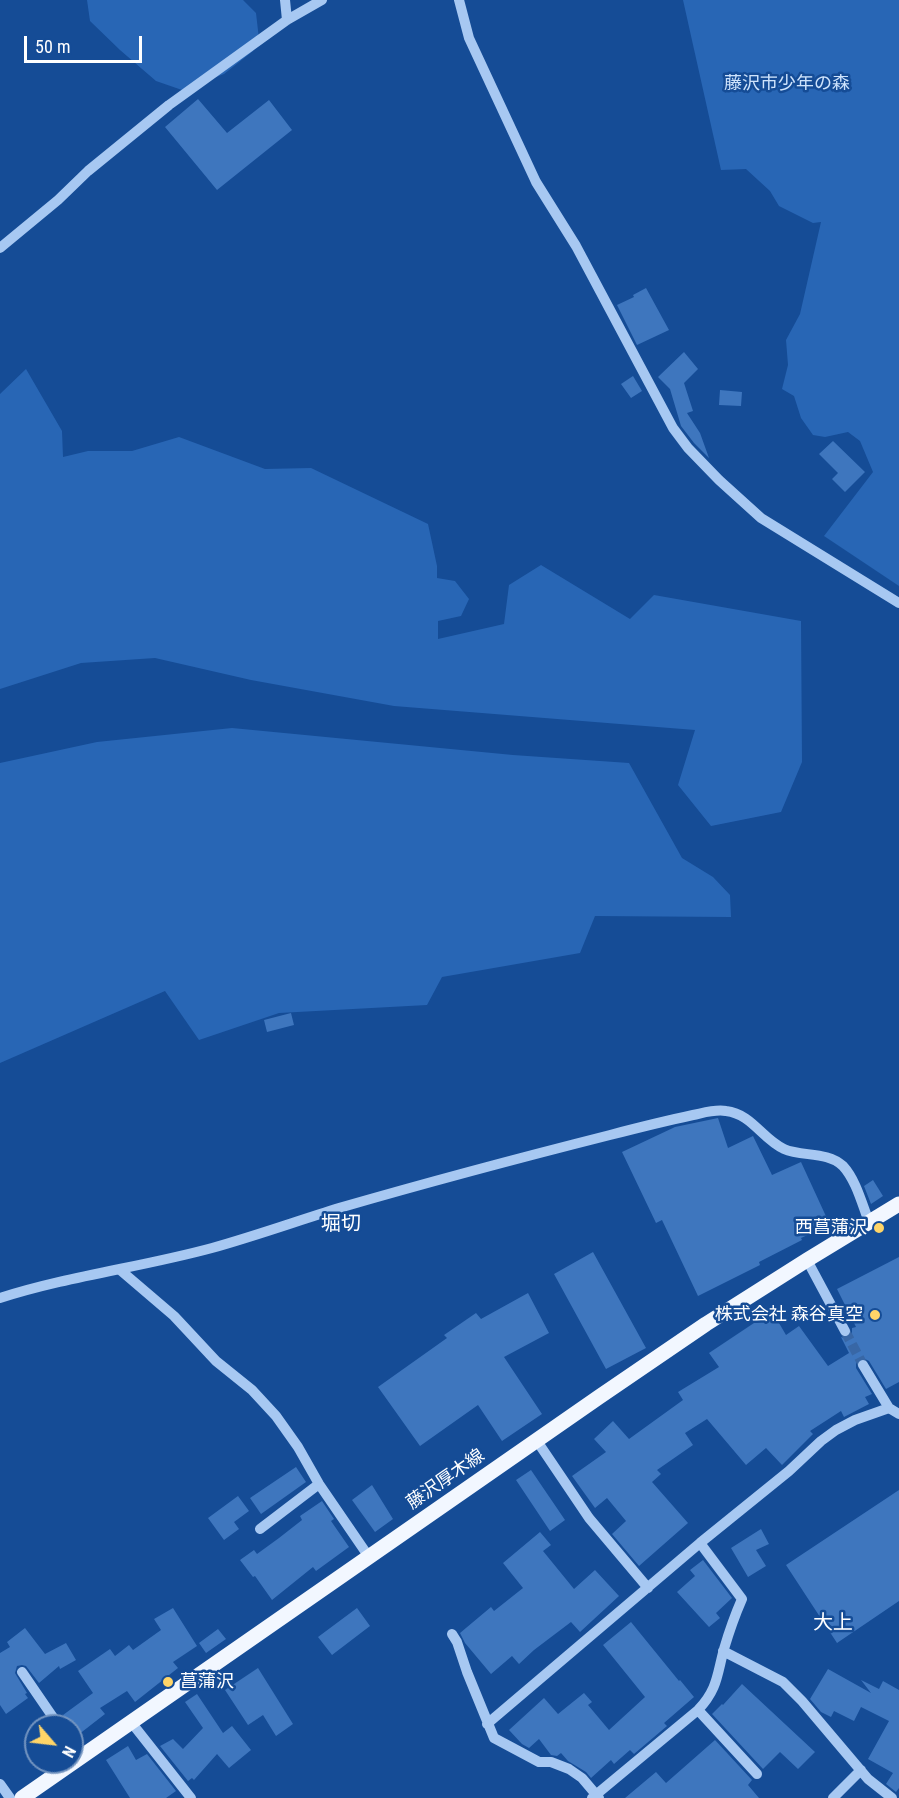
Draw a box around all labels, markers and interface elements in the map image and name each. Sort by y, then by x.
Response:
scale bar [27,24,146,62]
text: 50 m [35,36,70,57]
park label: 藤沢市少年の森 [724,73,850,95]
district label: 堀切 [321,1213,361,1237]
place label: 西菖蒲沢 [795,1217,867,1239]
marker: 西菖蒲沢 [872,1221,886,1235]
place label: 株式会社 森谷真空 [715,1304,863,1326]
marker: 株式会社 森谷真空 [868,1308,882,1322]
street label: 藤沢厚木線 [403,1445,489,1515]
district label: 大上 [813,1612,853,1636]
place label: 菖蒲沢 [180,1671,234,1693]
marker: 菖蒲沢 [161,1675,175,1689]
north arrow [24,1714,84,1774]
text: N [58,1743,79,1761]

